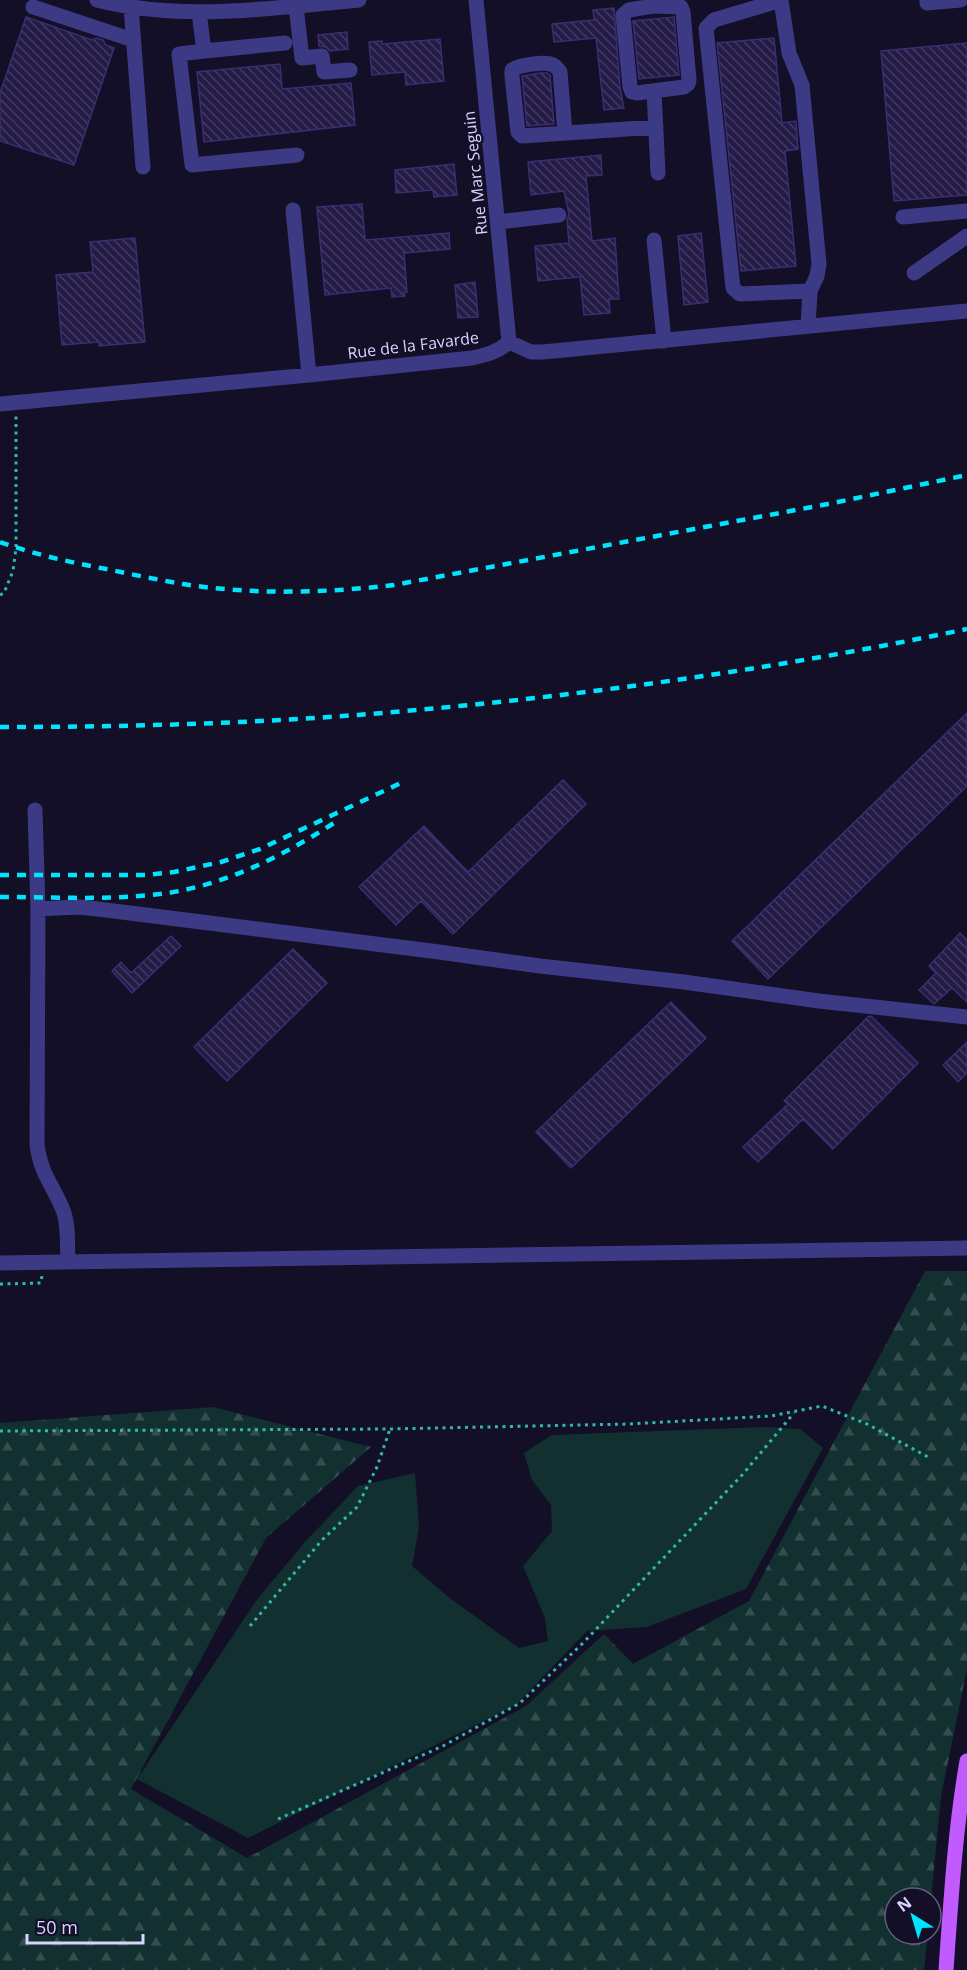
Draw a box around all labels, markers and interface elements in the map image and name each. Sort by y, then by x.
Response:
street label: Rue Marc Seguin [458,110,492,236]
street label: Rue de la Favarde [346,326,480,364]
north arrow [883,1886,943,1946]
text: N [892,1891,916,1917]
scale bar [27,1907,142,1945]
text: 50 m [36,1915,78,1939]

